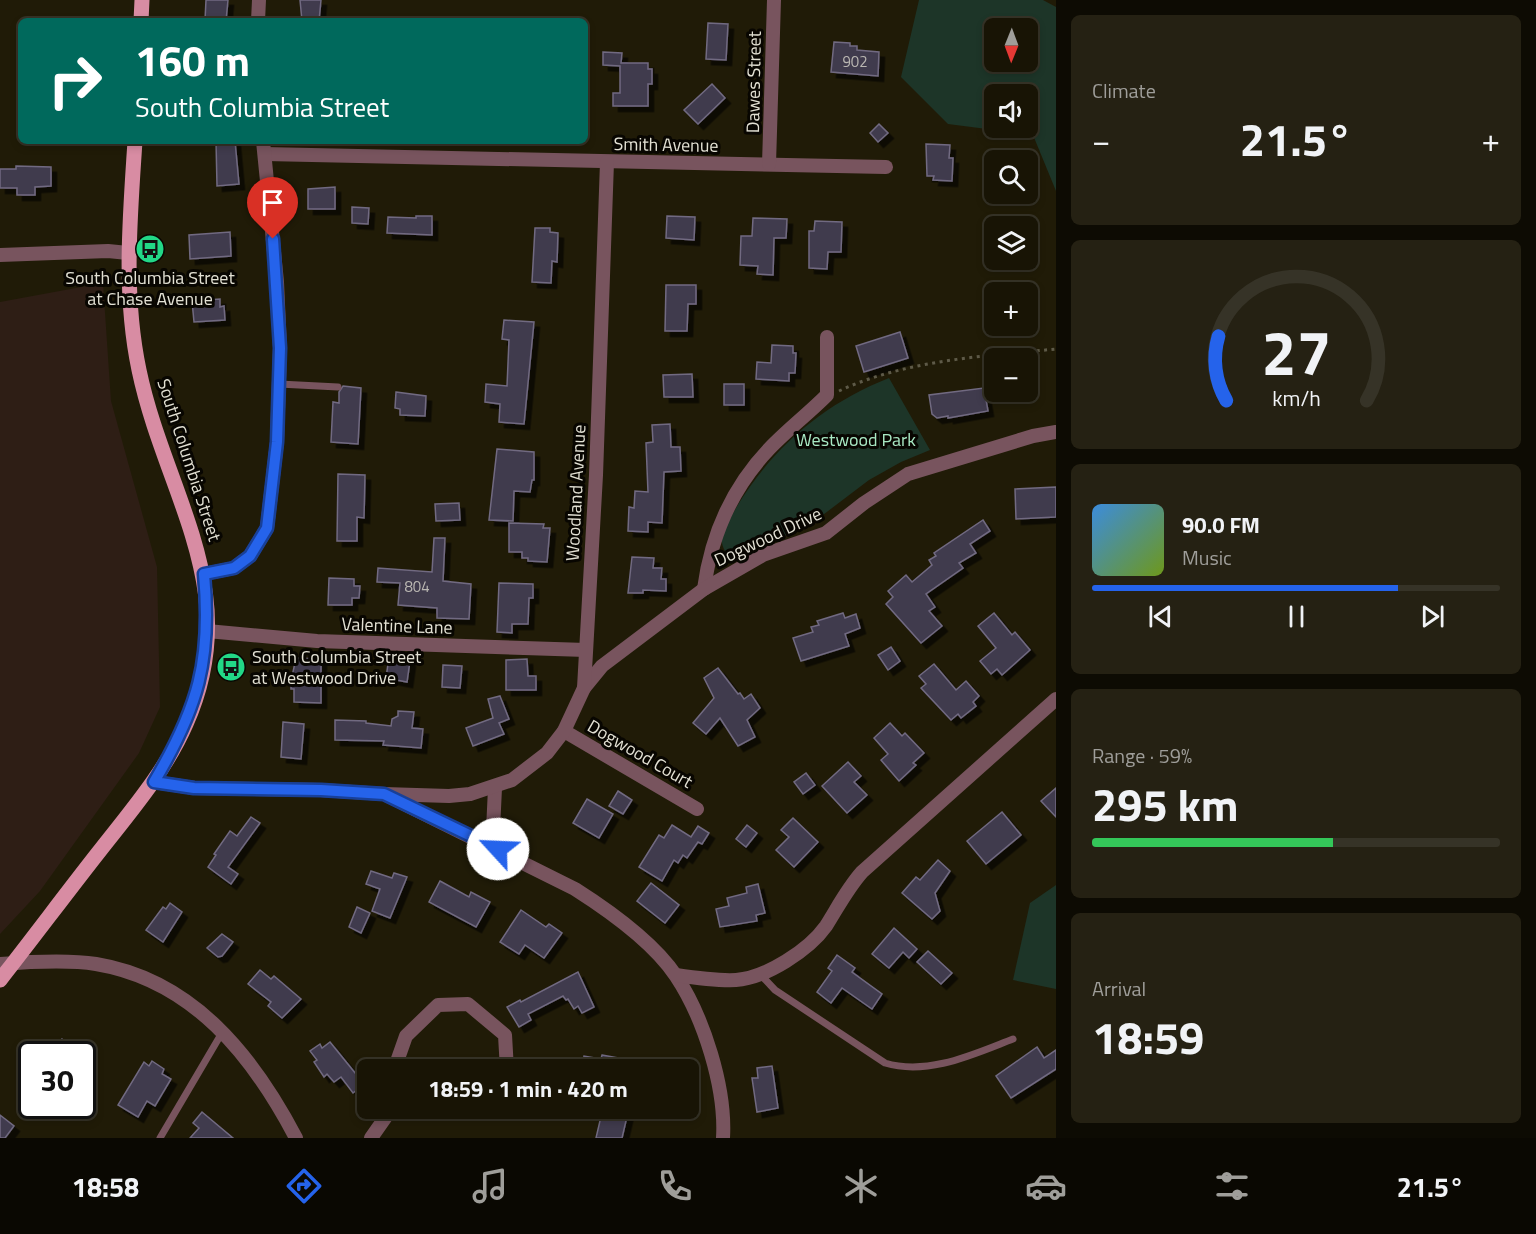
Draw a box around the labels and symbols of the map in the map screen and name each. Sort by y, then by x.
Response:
north arrow [984,18,1038,72]
street label: Dawes Street [739,30,768,133]
house number: 902 [842,50,868,73]
street label: Smith Avenue [613,130,719,159]
pin [247,177,298,239]
bus stop icon: South Columbia Street at Chase Avenue [134,233,166,265]
place label: South Columbia Street at Chase Avenue [65,264,235,312]
street label: South Columbia Street [150,375,229,545]
street label: Woodland Avenue [558,424,593,562]
park label: Westwood Park [796,426,916,453]
street label: Dogwood Drive [710,500,826,573]
house number: 804 [404,575,430,598]
street label: Valentine Lane [341,610,453,641]
place label: South Columbia Street at Westwood Drive [252,643,422,691]
bus stop icon: South Columbia Street at Westwood Drive [215,651,247,683]
street label: Dogwood Court [583,712,699,795]
position arrow [466,817,530,881]
speed limit sign: 30 [18,1041,96,1119]

